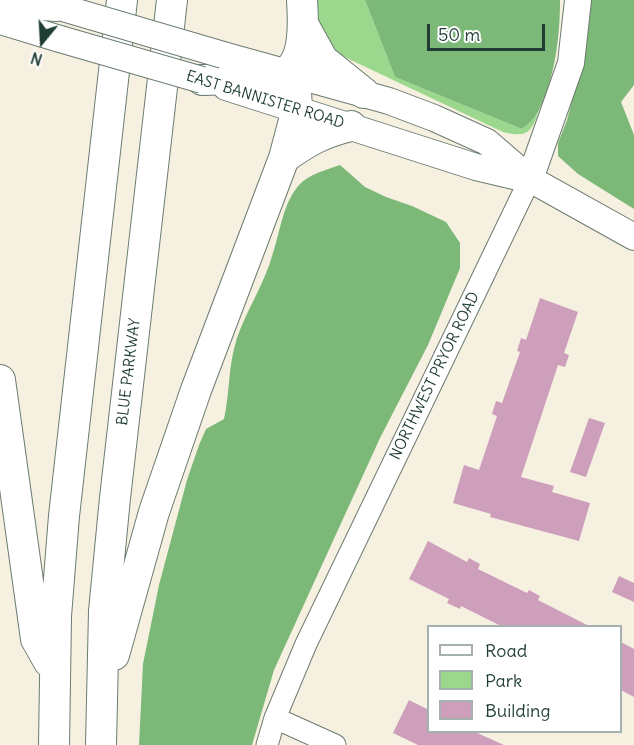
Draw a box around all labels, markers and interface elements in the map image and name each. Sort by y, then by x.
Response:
north arrow [12,12,72,72]
scale bar [430,12,548,50]
text: 50 m [438,23,480,46]
text: N [28,48,45,70]
street label: EAST BANNISTER ROAD [184,67,346,133]
street label: NORTHWEST PRYOR ROAD [386,289,484,463]
street label: BLUE PARKWAY [113,317,145,427]
legend [427,625,622,733]
text: Road [485,639,527,662]
text: Park [485,669,522,692]
text: Building [485,699,550,722]

